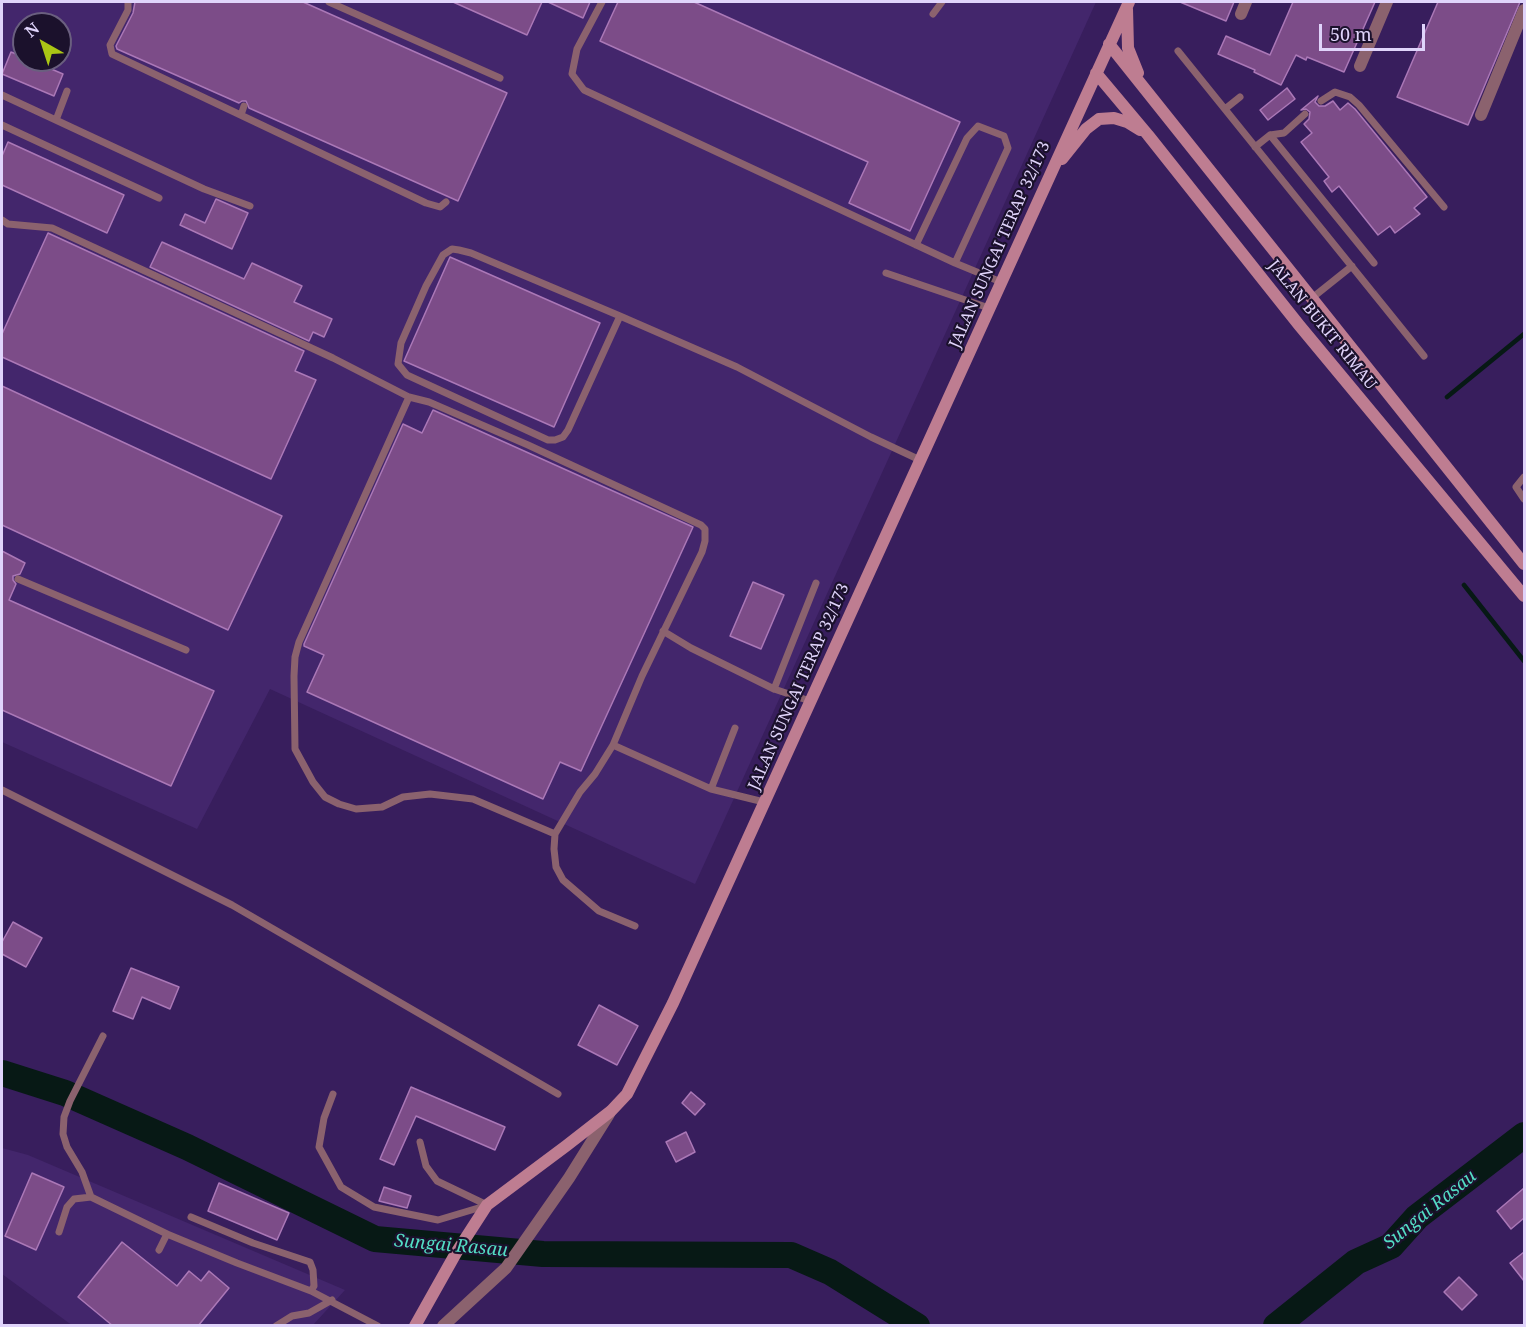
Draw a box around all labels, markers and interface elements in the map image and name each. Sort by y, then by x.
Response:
north arrow [12,12,72,72]
scale bar [1322,12,1428,50]
text: N [20,17,44,42]
text: 50 m [1330,22,1372,46]
street label: JALAN SUNGAI TERAP 32/173 [946,139,1054,351]
street label: JALAN BUKIT RIMAU [1264,256,1380,394]
street label: JALAN SUNGAI TERAP 32/173 [745,581,853,793]
water label: Sungai Rasau [1379,1166,1481,1254]
water label: Sungai Rasau [393,1230,509,1262]

